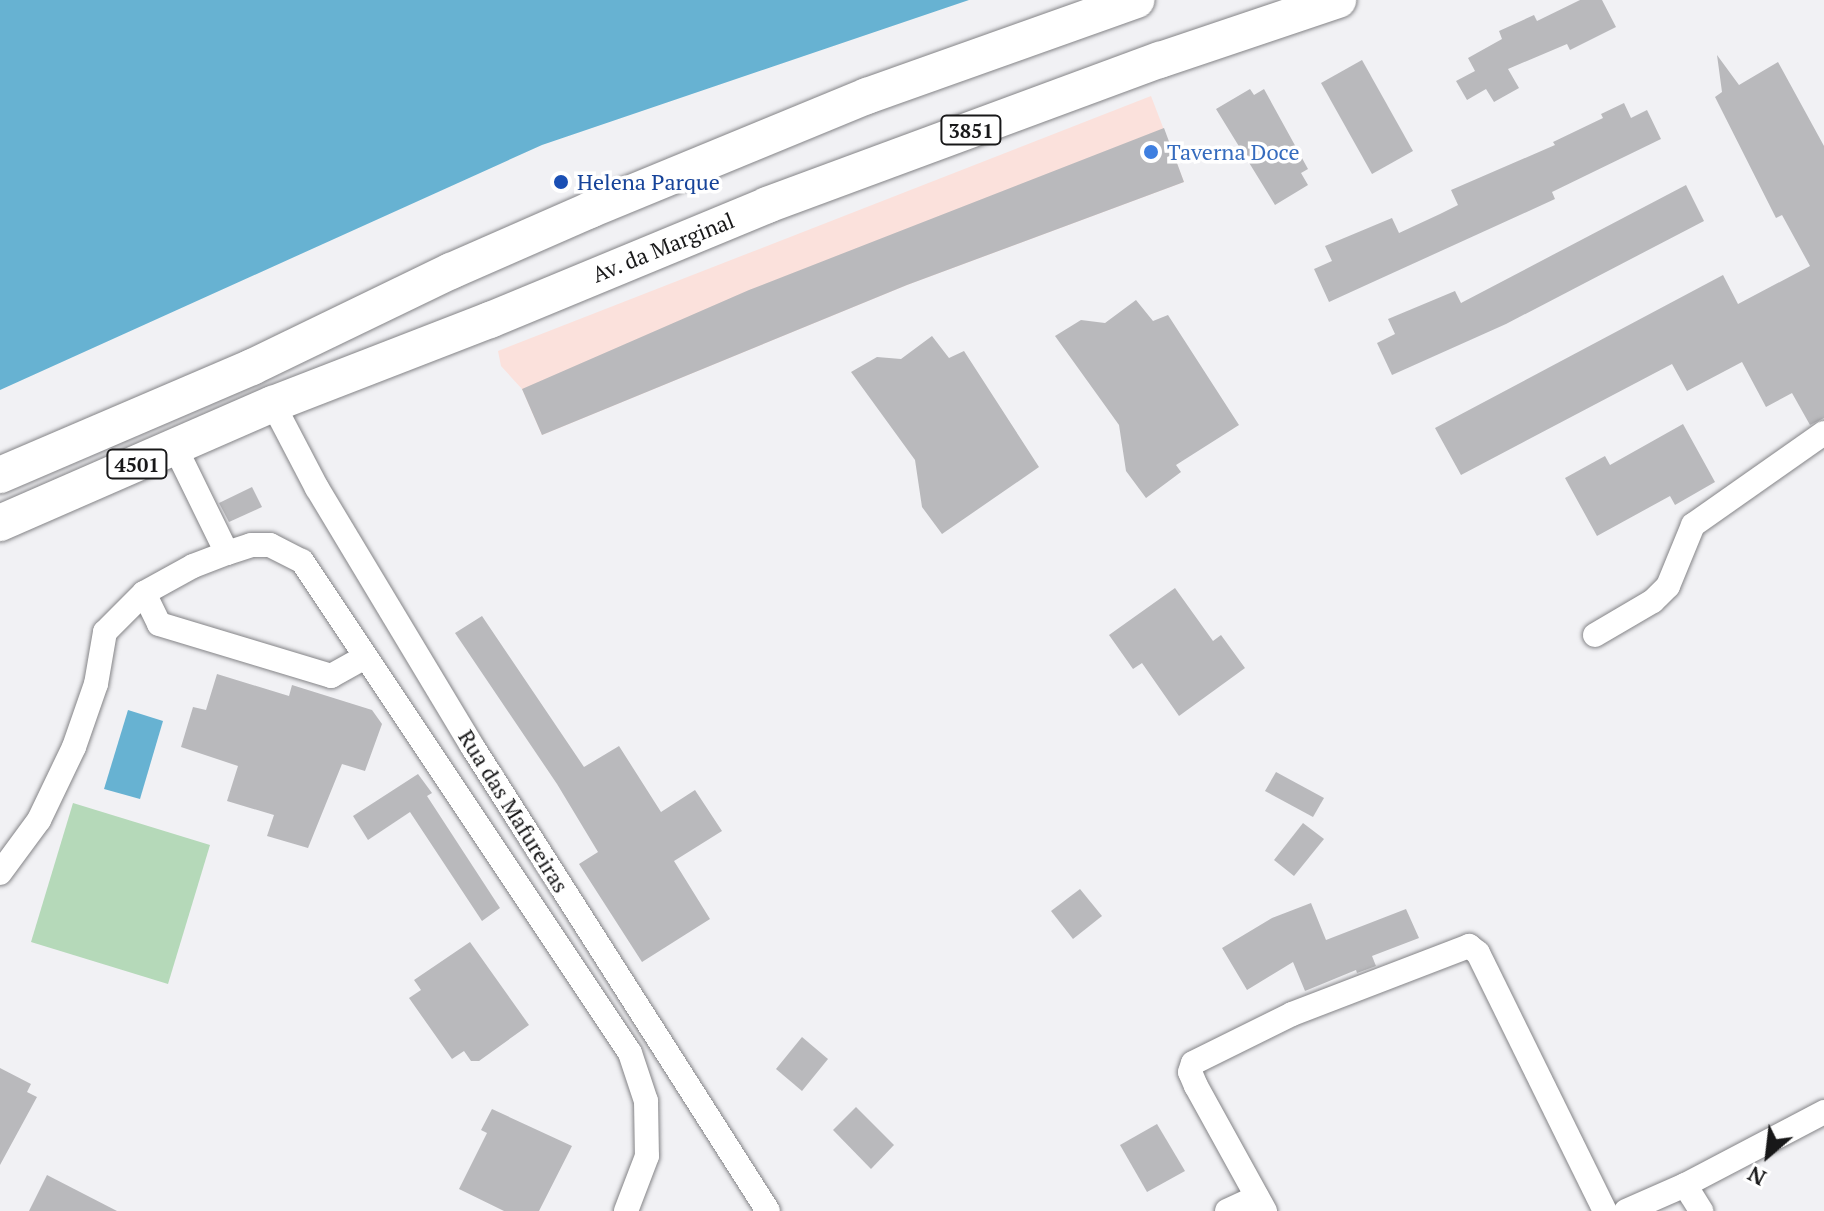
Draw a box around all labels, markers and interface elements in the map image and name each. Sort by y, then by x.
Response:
road number: 3851 [939,114,1003,146]
place label: Taverna Doce [1167,139,1300,165]
marker: Taverna Doce [1142,143,1160,161]
place label: Helena Parque [577,169,720,195]
marker: Helena Parque [552,173,570,191]
street label: Av. da Marginal [588,206,738,288]
road number: 4501 [105,448,169,480]
street label: Rua das Mafureiras [453,725,575,897]
north arrow [1728,1115,1808,1195]
text: N [1742,1160,1771,1193]

